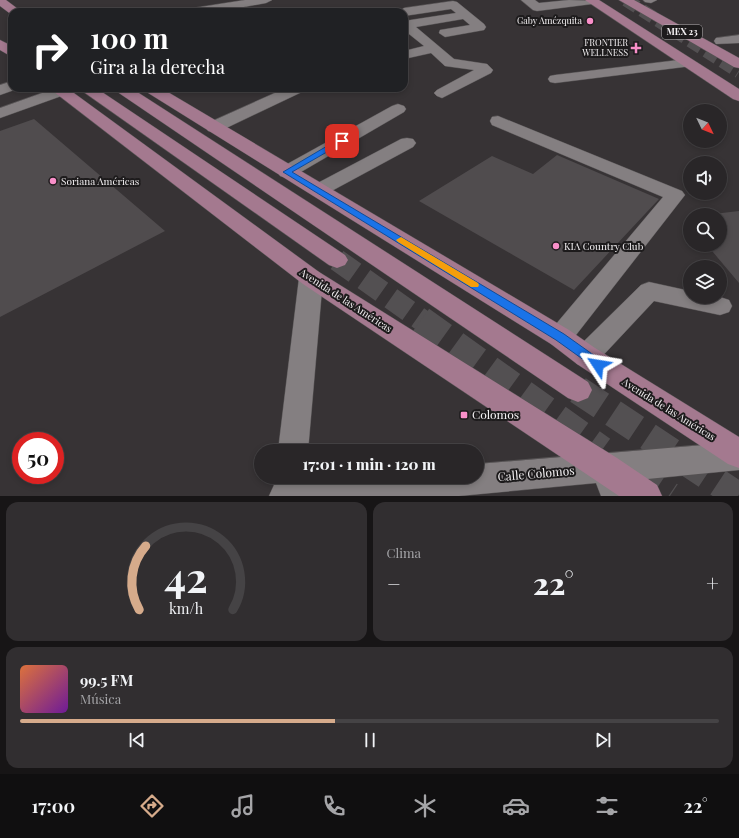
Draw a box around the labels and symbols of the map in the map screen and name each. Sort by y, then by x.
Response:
place label: Gaby Amézquita [517,14,583,26]
marker: Gaby Amézquita [585,16,595,26]
road number: MEX 23 [662,25,702,39]
place label: FRONTIER WELLNESS [581,36,628,58]
marker: FRONTIER WELLNESS [631,43,641,53]
north arrow [683,104,727,148]
pin [325,124,359,158]
place label: Soriana Américas [61,174,139,188]
marker: Soriana Américas [48,176,58,186]
place label: KIA Country Club [564,239,644,253]
marker: KIA Country Club [551,241,561,251]
street label: Avenida de las Américas [296,264,395,335]
position arrow [577,344,619,386]
street label: Avenida de las Américas [619,374,718,443]
place label: Colomos [472,406,519,422]
marker: Colomos [459,410,469,420]
speed limit sign: 50 [12,432,64,484]
street label: Calle Colomos [497,462,575,484]

